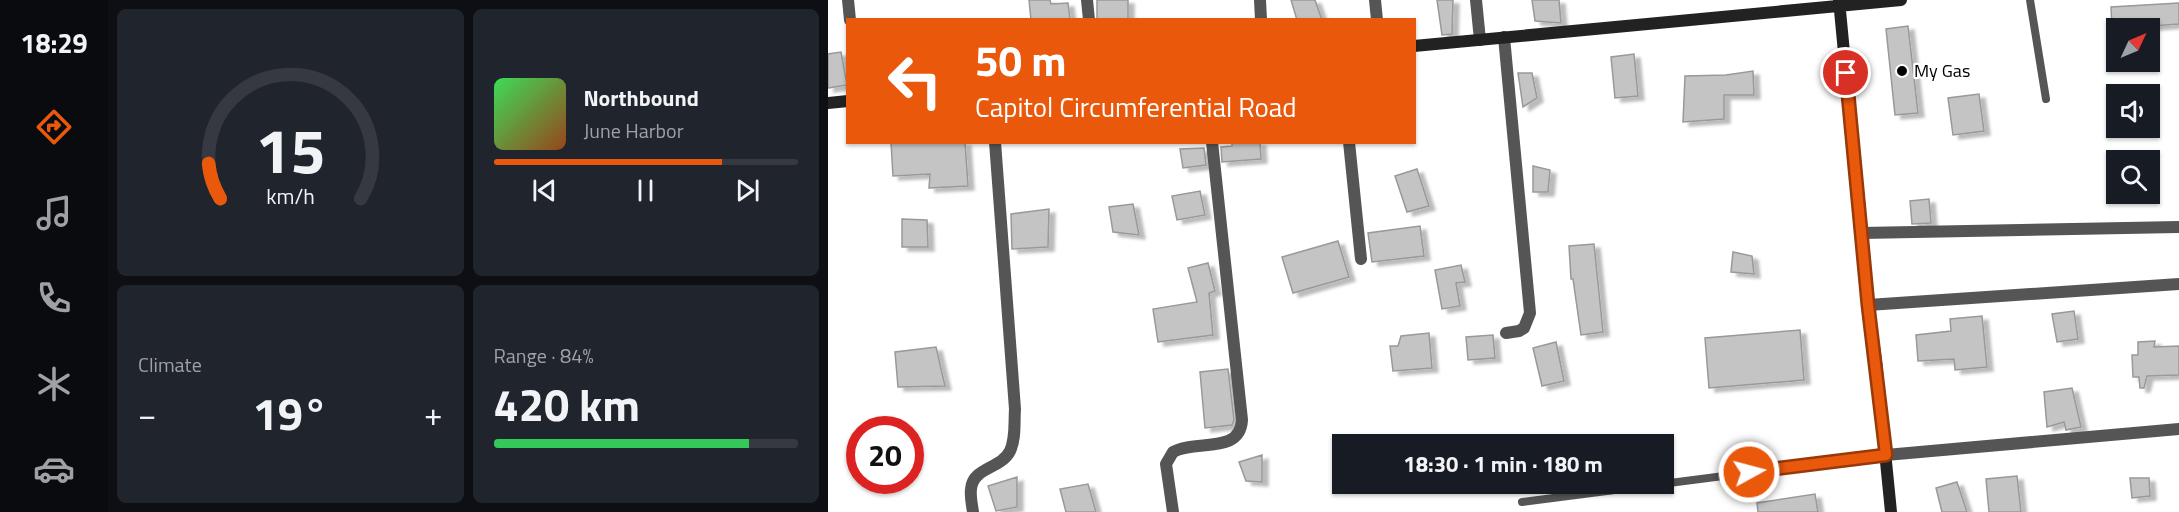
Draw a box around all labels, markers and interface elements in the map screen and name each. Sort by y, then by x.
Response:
north arrow [2106,18,2160,72]
map controls [2106,18,2160,204]
text: 18:29 [20,22,88,63]
text: 50 m [975,28,1067,92]
icon: left [876,42,954,120]
pin [1820,47,1871,98]
icon: arrive [1829,56,1862,89]
place label: My Gas [1914,57,1970,84]
marker: My Gas [1895,64,1909,78]
text: Northbound [584,81,699,115]
button: sound [2106,84,2160,138]
text: Capitol Circumferential Road [975,86,1297,127]
text: 15 [255,103,325,198]
icon: directions [33,106,75,148]
text: June Harbor [584,115,684,146]
button: search [2106,150,2160,204]
icon: previous [528,174,561,207]
icon: pause [629,174,662,207]
icon: next [731,174,764,207]
text: km/h [266,181,315,213]
icon: music [33,192,75,234]
icon: phone [33,277,75,319]
text: Range · 84% [494,340,594,371]
text: Climate [138,349,202,380]
icon: climate [33,363,75,405]
text: 420 km [494,370,640,438]
text: 19° [252,379,328,447]
text: − [138,389,156,439]
text: + [424,389,442,439]
speed limit sign: 20 [846,416,924,494]
position arrow [1717,440,1781,504]
text: 18:30 · 1 min · 180 m [1403,447,1603,481]
icon: car [33,448,75,490]

